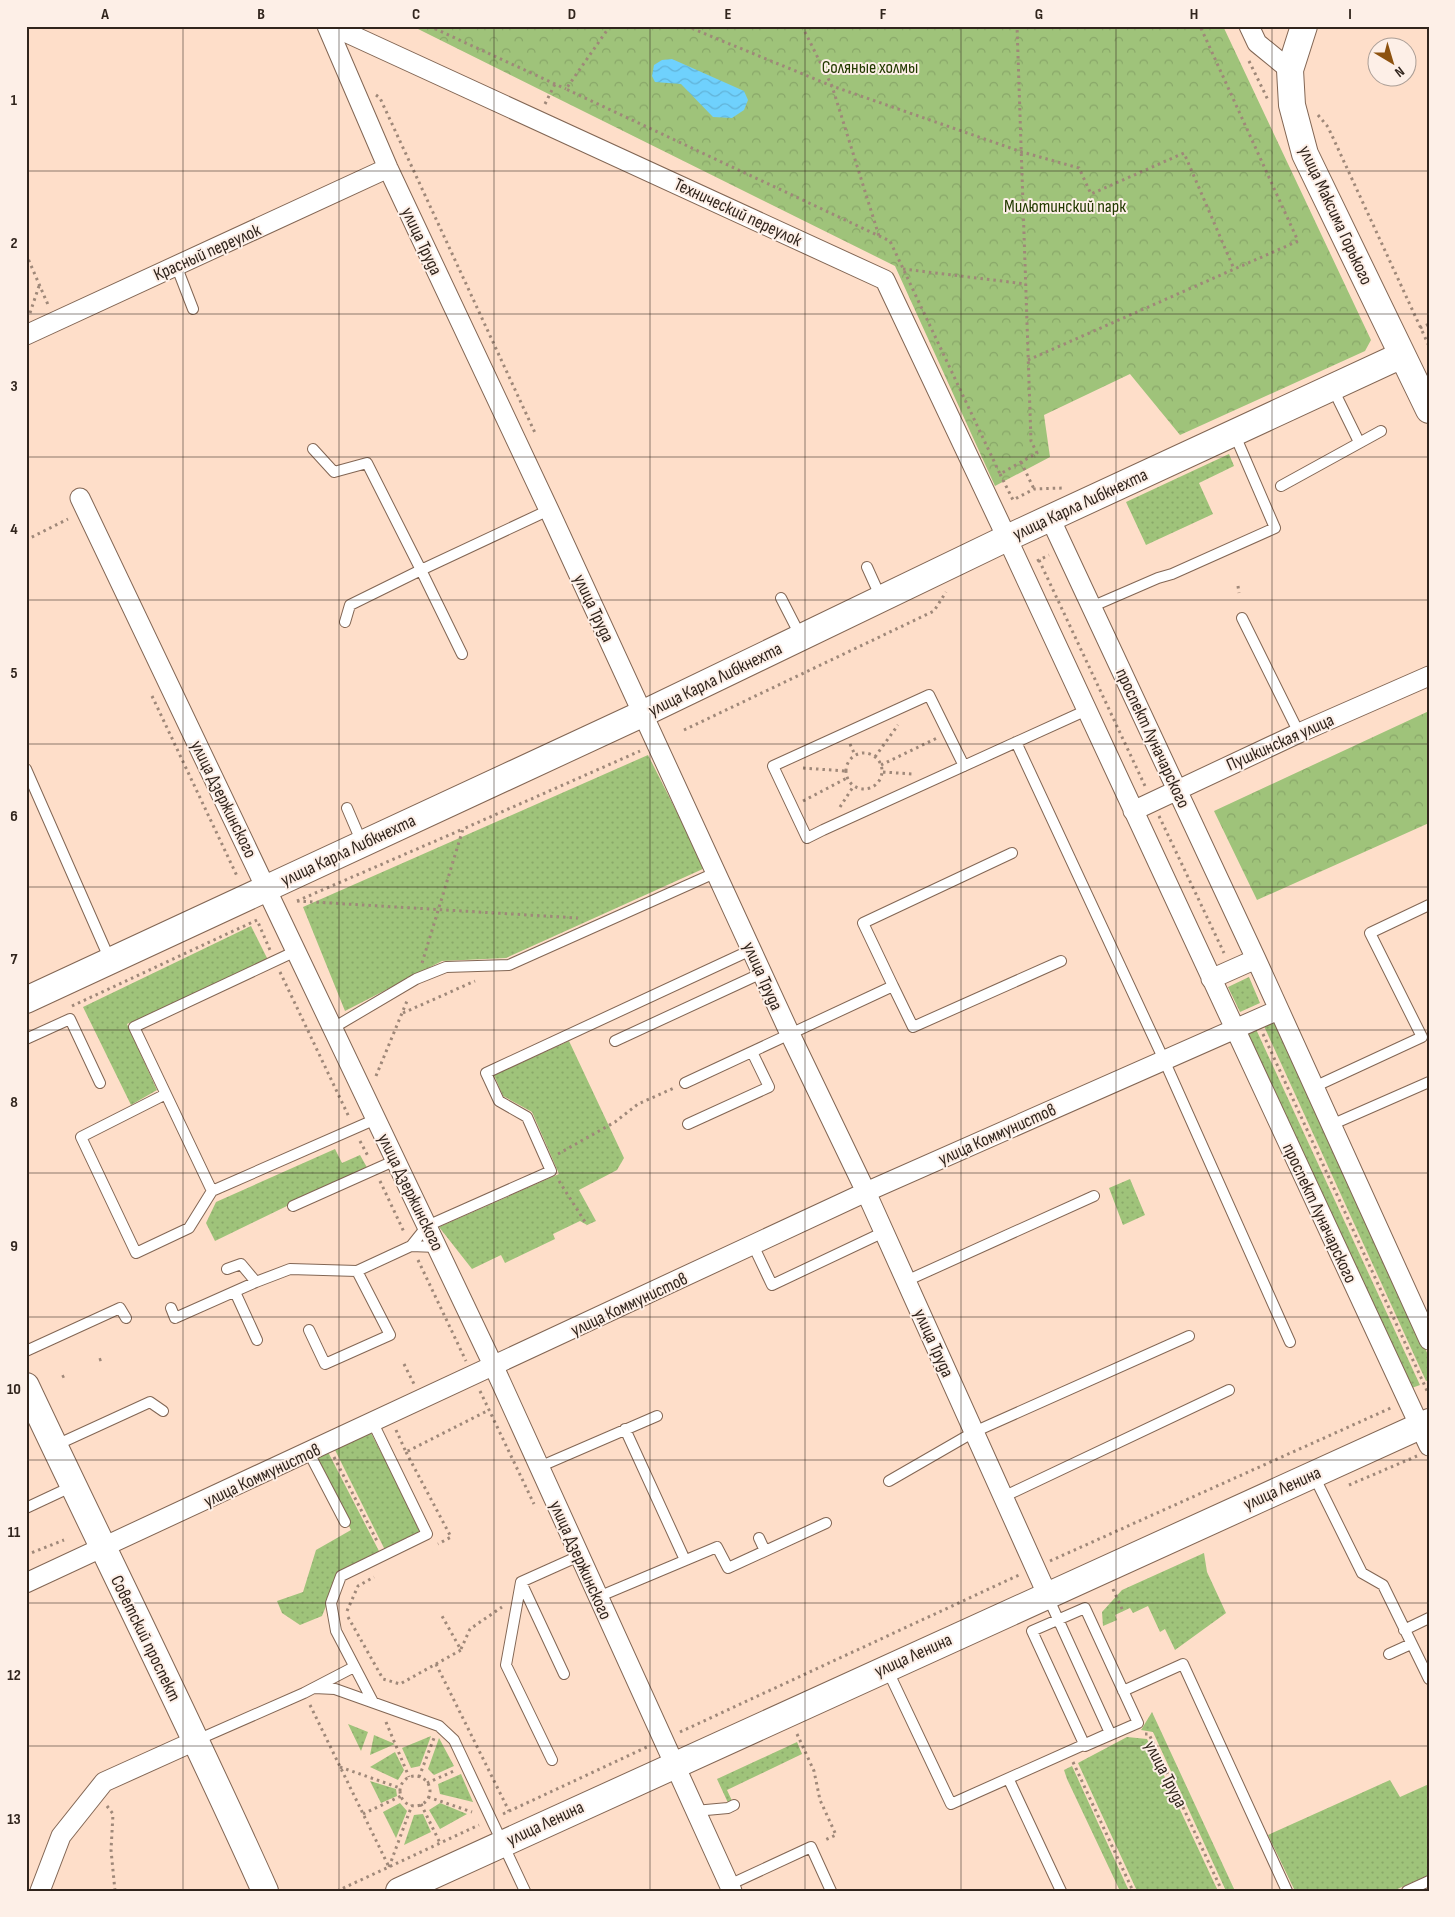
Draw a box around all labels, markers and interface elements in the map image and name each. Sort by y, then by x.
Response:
text: A [100,5,109,24]
text: B [257,5,265,24]
text: C [412,5,420,24]
text: D [568,5,576,24]
text: E [725,5,732,24]
text: F [880,5,887,24]
text: G [1035,5,1043,24]
text: H [1190,5,1198,24]
text: I [1348,5,1352,24]
north arrow [1368,38,1418,88]
park label: Соляные холмы [822,57,918,78]
text: N [1392,63,1408,81]
text: 1 [11,91,18,110]
street label: улица Максима Горького [1294,142,1377,288]
street label: Технический переулок [671,174,805,251]
park label: Милютинский парк [1004,196,1126,217]
street label: улица Труда [397,204,446,279]
street label: Красный переулок [151,219,264,285]
text: 2 [10,234,18,253]
text: 3 [10,377,18,396]
street label: улица Карла Либкнехта [1010,464,1151,545]
text: 4 [10,520,18,539]
street label: улица Труда [569,571,618,646]
street label: улица Карла Либкнехта [645,638,786,721]
text: 5 [10,664,18,683]
street label: проспект Луначарского [1111,665,1194,811]
street label: Пушкинская улица [1223,709,1337,775]
street label: улица Дзержинского [186,737,261,861]
text: 6 [10,807,18,826]
street label: улица Карла Либкнехта [278,810,419,891]
street label: улица Труда [738,939,787,1014]
text: 7 [11,950,18,969]
text: 8 [10,1093,18,1112]
street label: улица Коммунистов [935,1099,1059,1170]
street label: улица Дзержинского [373,1130,448,1254]
street label: проспект Луначарского [1278,1140,1361,1286]
text: 9 [10,1237,18,1256]
street label: улица Коммунистов [567,1268,691,1341]
street label: улица Труда [909,1306,958,1381]
text: 10 [7,1380,21,1399]
street label: улица Коммунистов [200,1439,324,1512]
street label: улица Ленина [1240,1462,1324,1515]
street label: улица Дзержинского [545,1497,616,1623]
text: 11 [8,1523,21,1542]
street label: Советский проспект [106,1572,185,1704]
street label: улица Ленина [871,1629,955,1682]
text: 12 [7,1666,21,1685]
street label: улица Труда [1140,1737,1191,1811]
street label: улица Ленина [503,1796,587,1850]
text: 13 [7,1810,21,1829]

